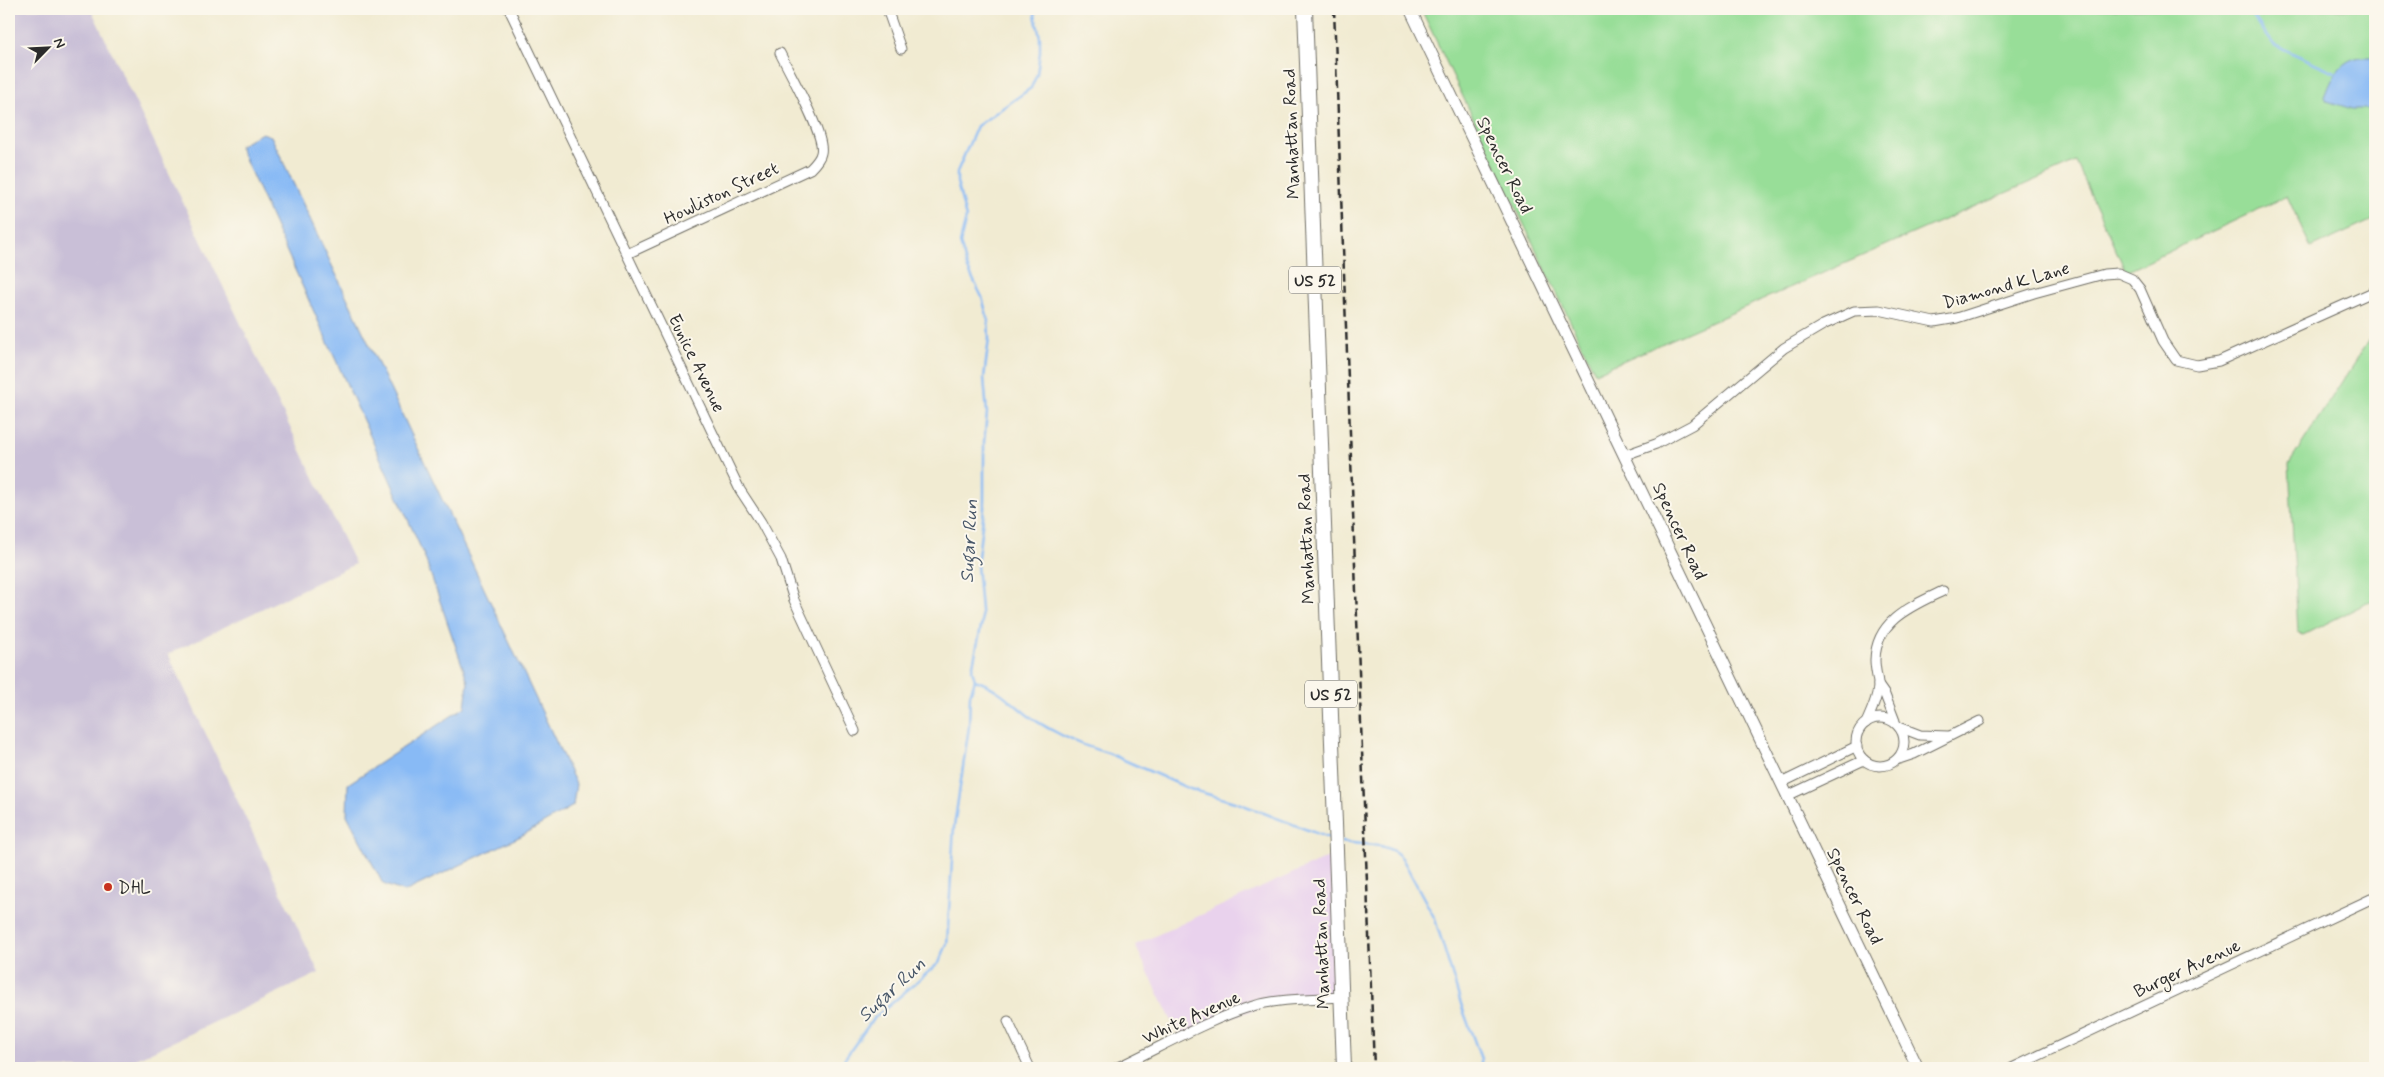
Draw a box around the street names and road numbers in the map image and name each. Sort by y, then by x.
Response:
street label: Manhattan Road [1278,68,1306,200]
street label: Spencer Road [1470,113,1538,218]
street label: Howliston Street [660,157,783,231]
street label: Diamond K Lane [1940,256,2072,316]
road number: US 52 [1289,266,1341,294]
street label: Eunice Avenue [662,310,730,417]
street label: Manhattan Road [1293,473,1321,605]
street label: Spencer Road [1646,479,1712,584]
road number: US 52 [1305,681,1357,708]
street label: Spencer Road [1820,844,1888,949]
street label: Manhattan Road [1308,878,1336,1010]
street label: Burger Avenue [2130,934,2245,1005]
street label: White Avenue [1138,986,1244,1050]

